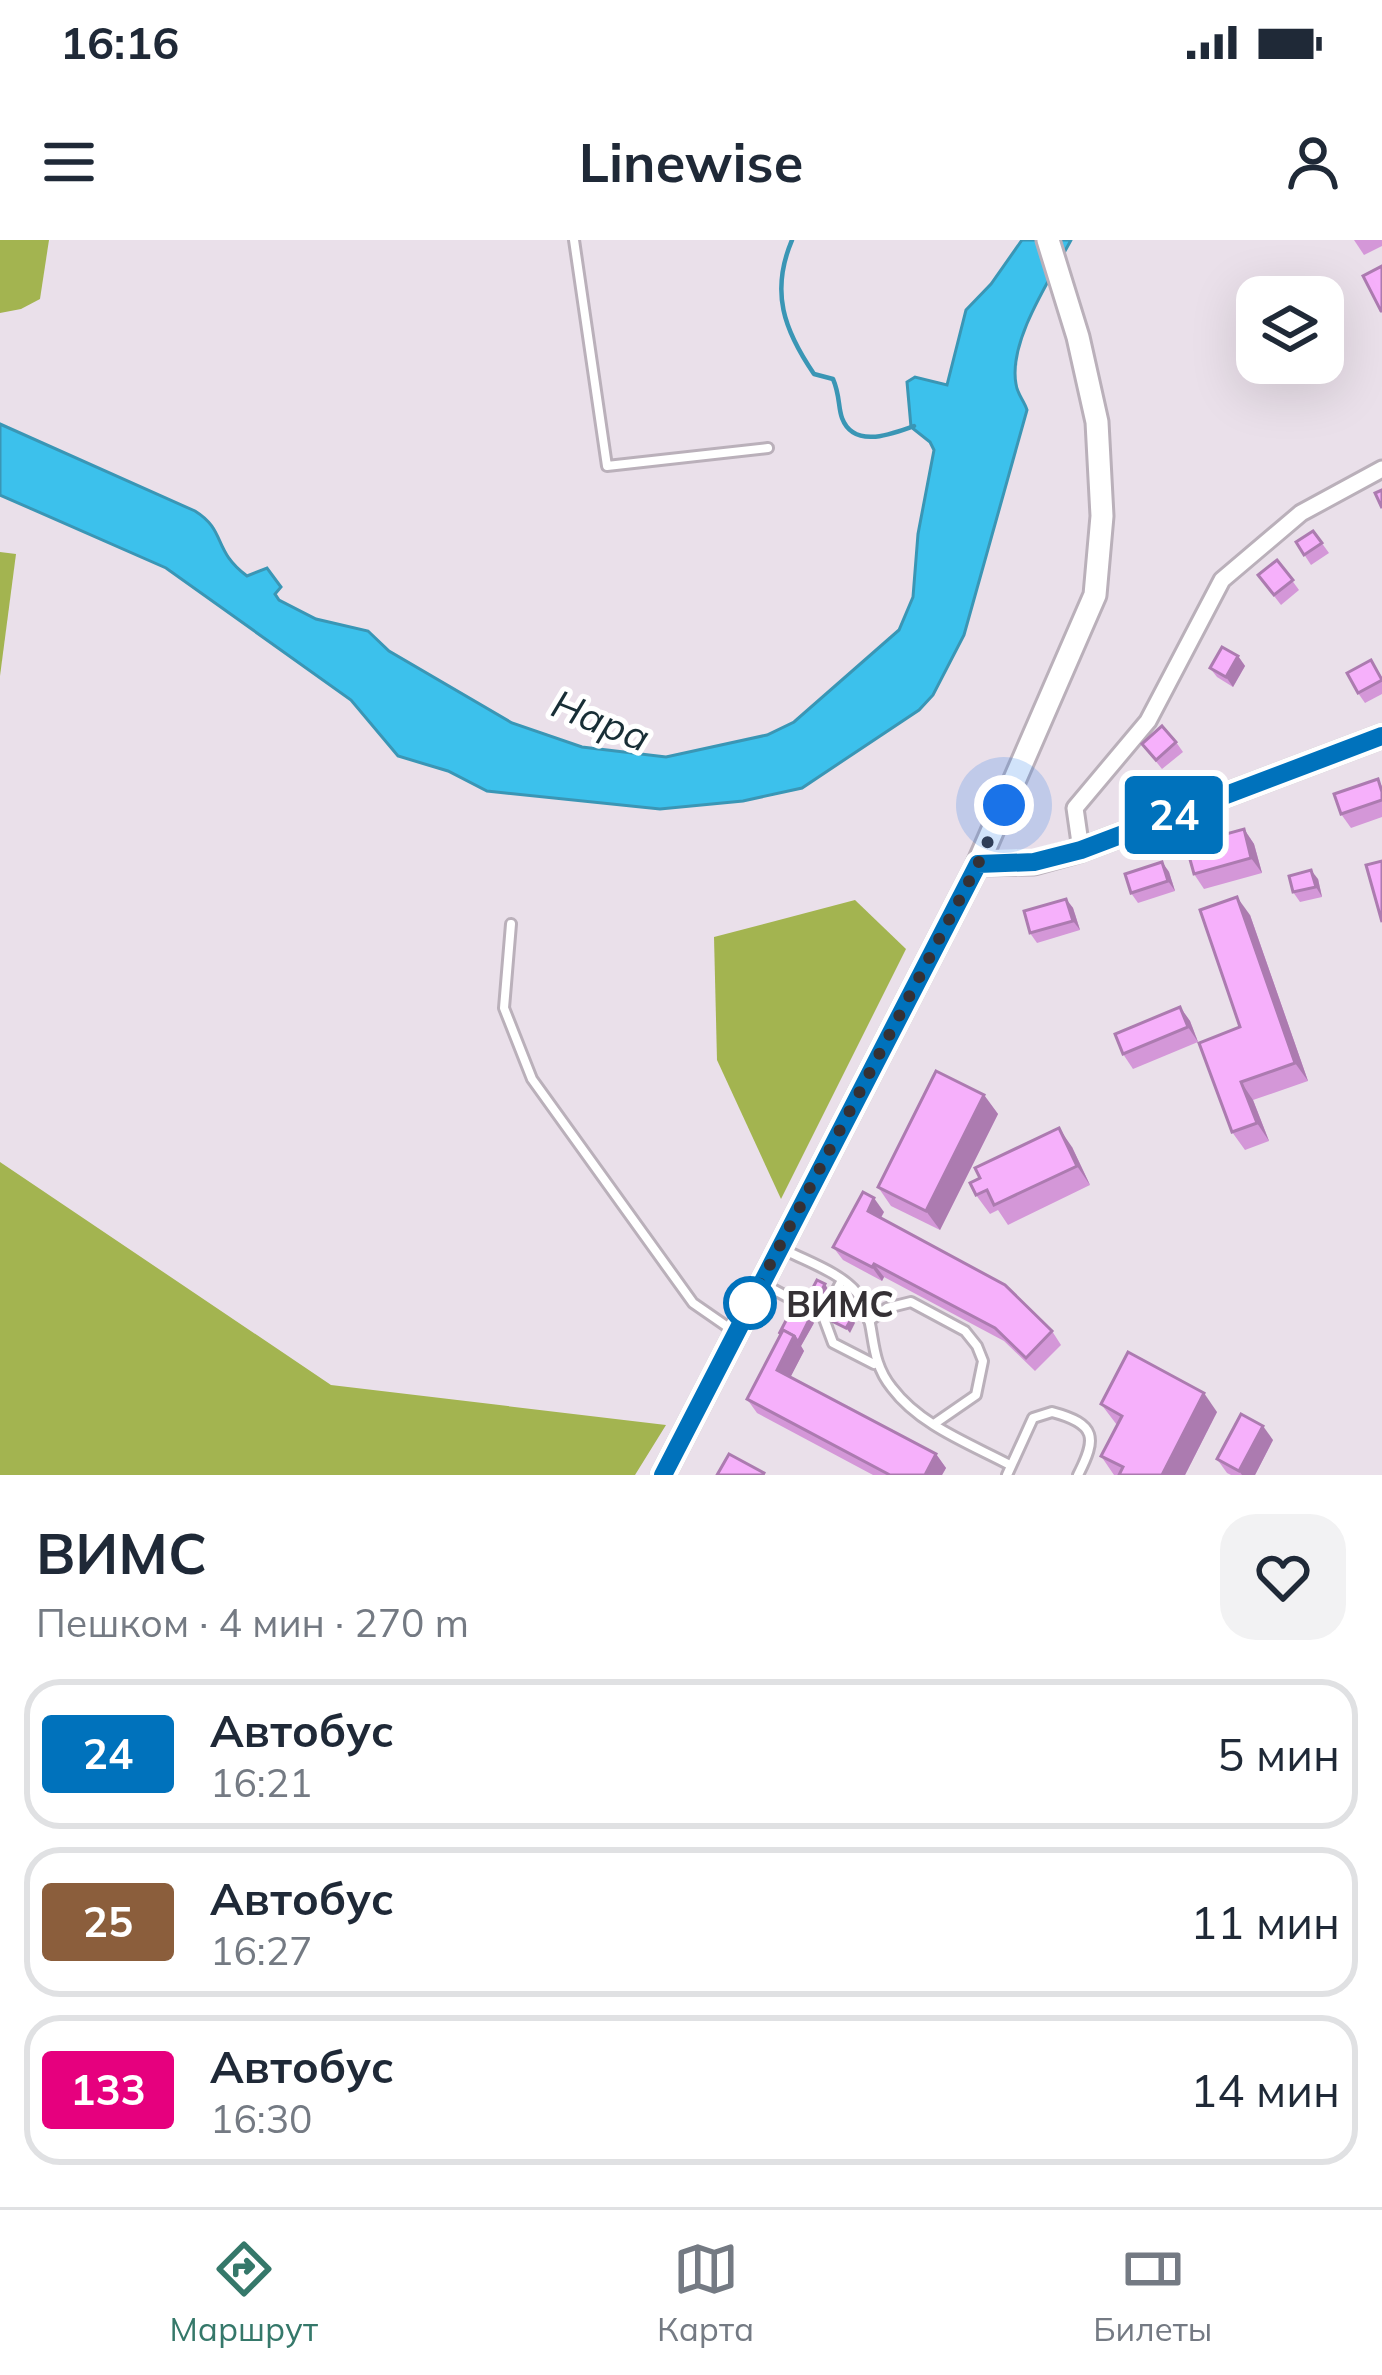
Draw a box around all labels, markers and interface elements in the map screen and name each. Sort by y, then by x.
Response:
text: 16:16 [60,14,179,70]
text: Linewise [579,128,803,196]
icon: menu [36,129,102,195]
icon: person [1280,129,1346,195]
map controls [1236,276,1344,384]
button: layers [1236,276,1344,384]
water label: Нара [545,678,657,762]
your location [974,775,1034,835]
line badge: 24 [1120,776,1228,854]
text: 24 [1149,788,1199,841]
marker: ВИМС [725,1278,775,1328]
place label: ВИМС [786,1281,894,1326]
button: heart [1220,1514,1346,1640]
text: ВИМС [36,1517,207,1588]
text: Пешком · 4 мин · 270 m [36,1598,469,1647]
text: Автобус [210,1702,394,1758]
text: 5 мин [1217,1726,1340,1782]
text: 24 [83,1727,133,1780]
text: 16:21 [210,1758,313,1807]
text: Автобус [210,1870,394,1926]
text: 11 мин [1190,1894,1340,1950]
text: 25 [83,1895,133,1948]
text: 16:27 [210,1926,313,1975]
text: Автобус [210,2038,394,2094]
text: 14 мин [1190,2062,1340,2118]
text: 133 [70,2063,146,2116]
text: 16:30 [210,2094,313,2143]
tab: Маршрут [170,2236,318,2349]
tab: Карта [657,2236,754,2349]
tab: Билеты [1093,2236,1212,2349]

